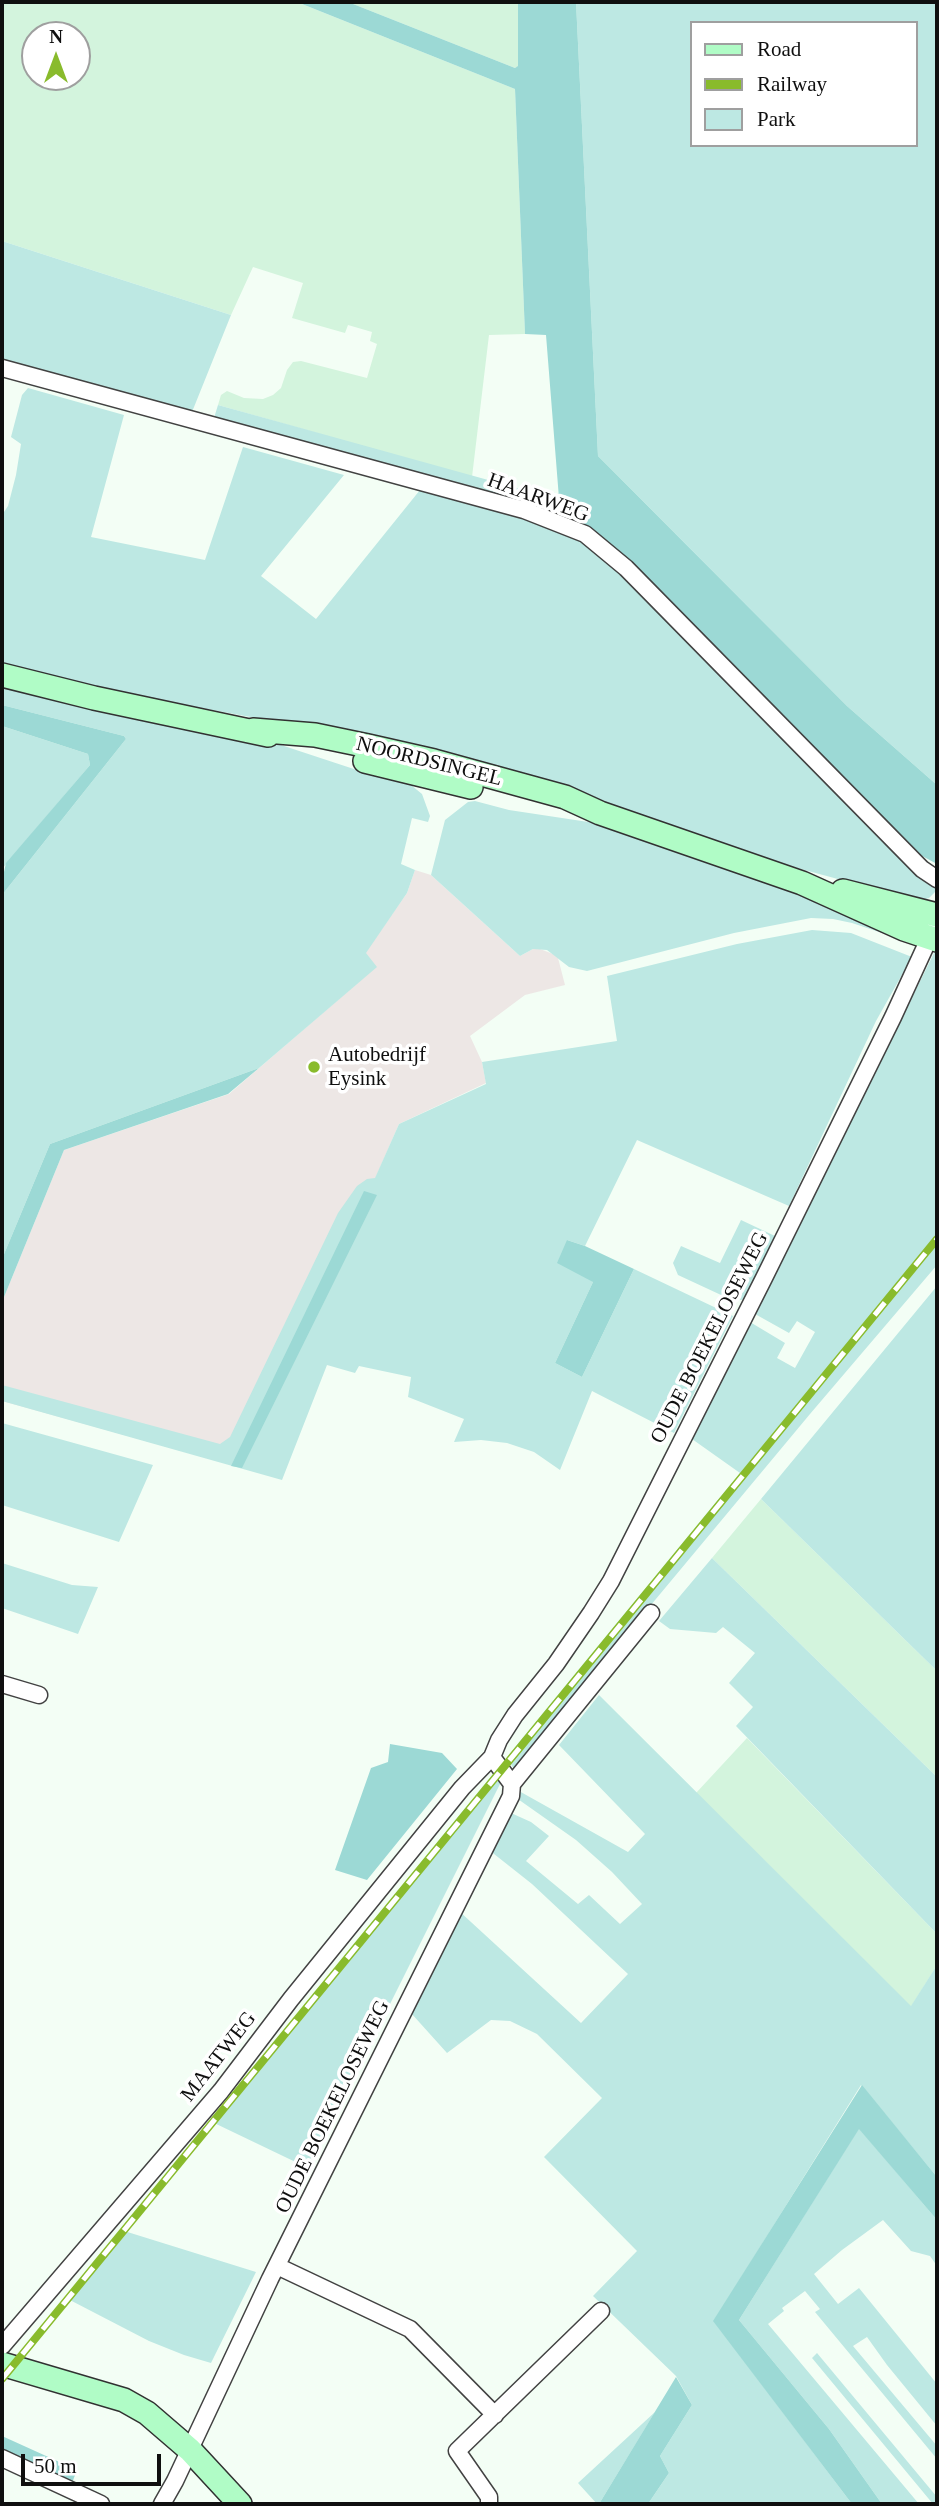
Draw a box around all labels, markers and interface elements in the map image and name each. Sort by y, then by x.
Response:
north arrow [21,21,91,91]
legend [690,21,918,147]
text: N [49,26,63,47]
text: Road [757,37,801,61]
text: Railway [757,72,827,96]
text: Park [757,107,796,131]
street label: HAARWEG [484,468,592,528]
street label: NOORDSINGEL [354,732,504,792]
place label: Autobedrijf Eysink [328,1042,426,1092]
marker: Autobedrijf Eysink [306,1059,322,1075]
street label: OUDE BOEKELOSEWEG [646,1228,774,1448]
street label: OUDE BOEKELOSEWEG [270,1996,396,2218]
street label: MAATWEG [176,2007,262,2107]
scale bar [24,2440,164,2484]
text: 50 m [34,2454,77,2478]

